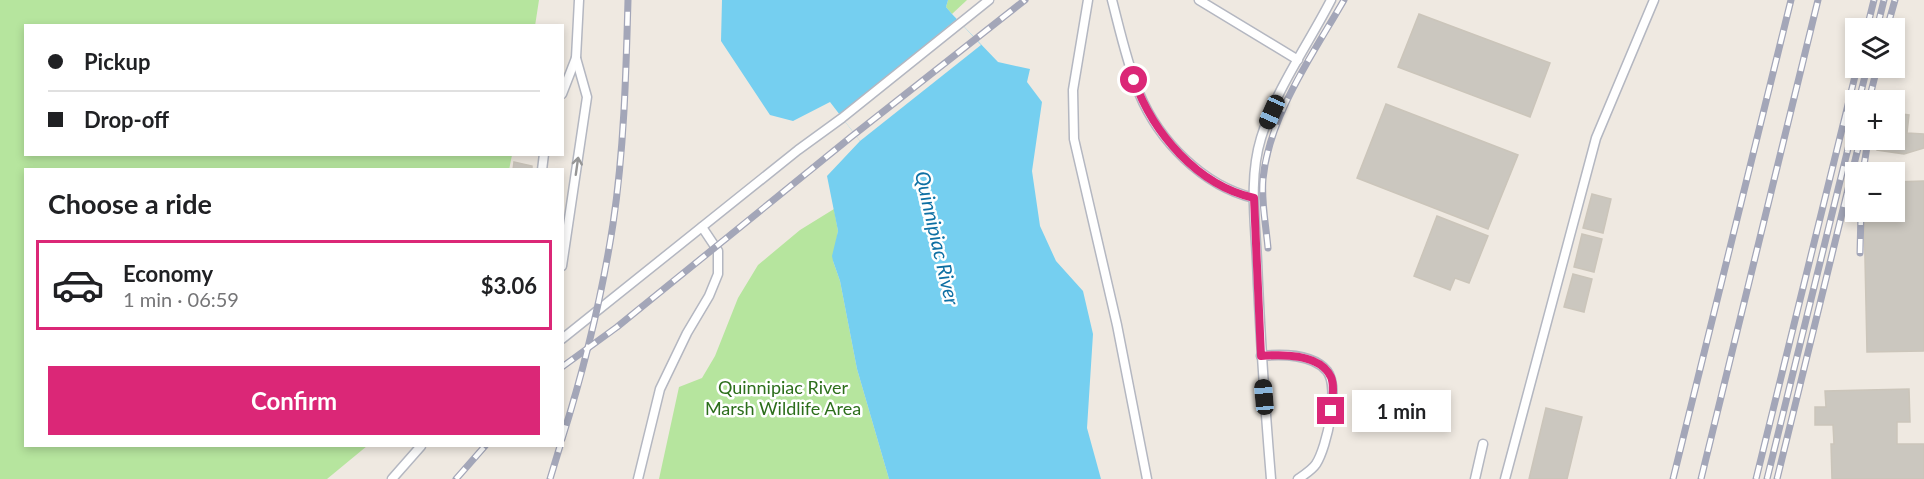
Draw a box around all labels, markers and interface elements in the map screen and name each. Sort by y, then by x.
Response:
map controls [1845,18,1905,222]
button: layers [1845,18,1905,78]
text: Pickup [84,48,150,75]
route start [1120,66,1147,93]
button: + [1845,90,1905,150]
car [1256,92,1288,132]
text: Drop-off [84,106,169,133]
one-way arrow [572,157,583,177]
button: − [1845,162,1905,222]
water label: Quinnipiac River [911,168,965,308]
text: Choose a ride [48,187,212,220]
icon: car [51,258,105,312]
text: Economy [123,260,213,287]
text: $3.06 [481,272,537,299]
text: 1 min · 06:59 [123,287,239,311]
button: Confirm [48,366,540,435]
park label: Quinnipiac River Marsh Wildlife Area [705,376,861,419]
car [1253,378,1275,416]
callout: 1 min [1352,390,1451,432]
route end [1317,397,1344,424]
text: 1 min [1377,399,1426,423]

